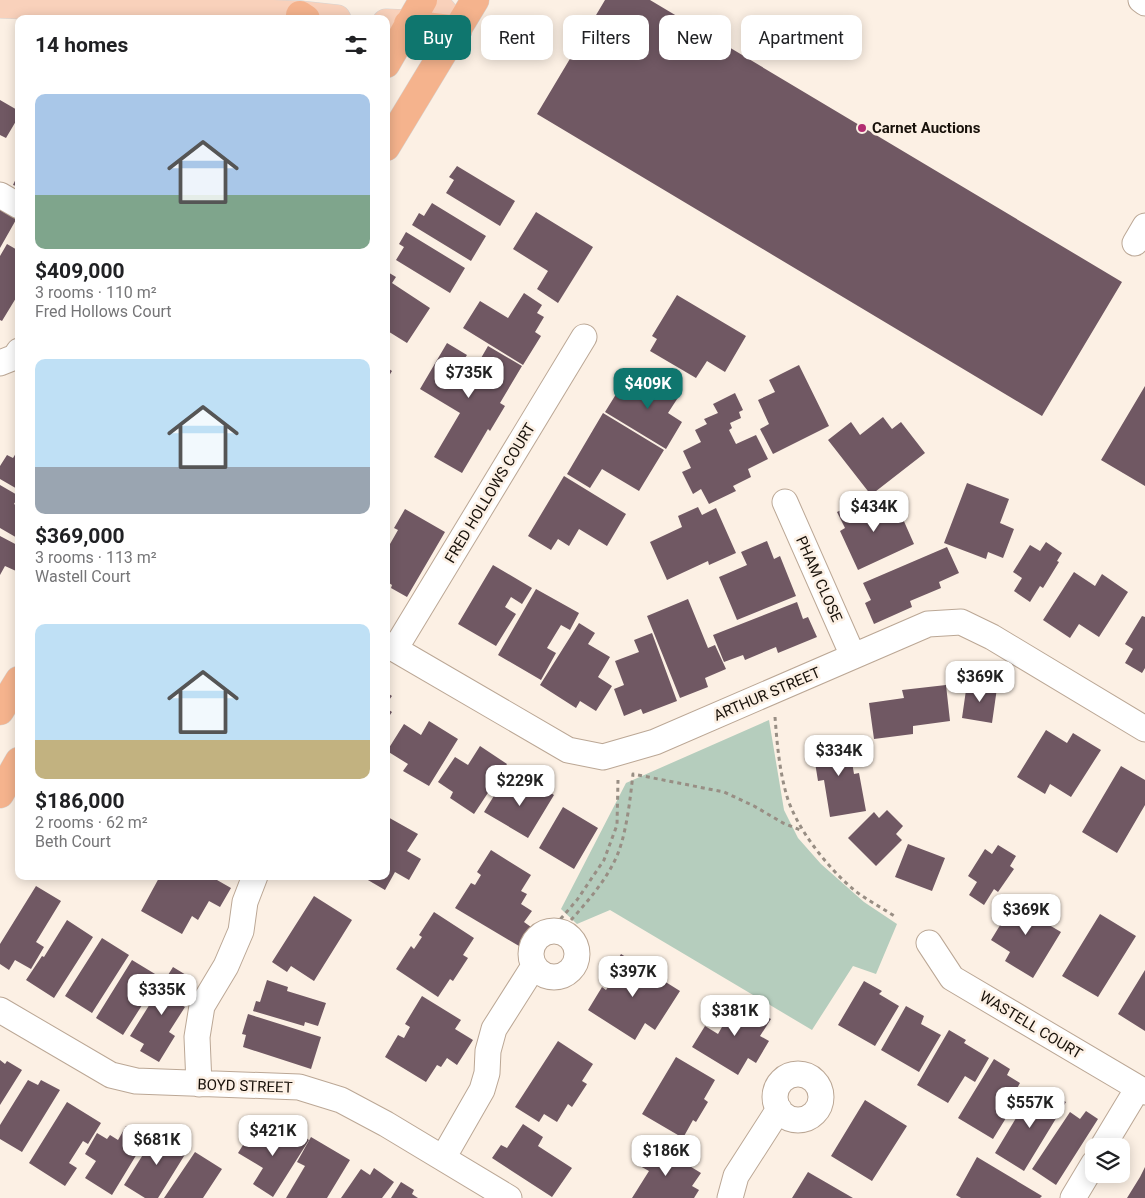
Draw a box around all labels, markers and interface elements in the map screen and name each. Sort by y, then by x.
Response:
chip: Buy [405,15,471,60]
chip: Rent [481,15,553,60]
chip: Filters [563,15,649,60]
chip: New [659,15,731,60]
chip: Apartment [741,15,862,60]
icon: filters [342,31,370,59]
text: 14 homes [35,33,128,57]
place label: Carnet Auctions [872,119,981,137]
marker: Carnet Auctions [856,122,868,134]
icon: home [158,127,248,217]
text: $409,000 [35,259,125,283]
text: 3 rooms · 110 m² [35,283,157,302]
text: Fred Hollows Court [35,302,172,321]
pin: $735K [434,356,504,399]
text: $735K [446,363,492,382]
pin: $409K [613,368,683,410]
text: $409K [625,374,671,393]
icon: home [158,392,248,482]
street label: FRED HOLLOWS COURT [441,420,539,566]
pin: $434K [839,490,909,533]
text: $434K [851,497,897,516]
text: $369,000 [35,524,125,548]
street label: PHAM CLOSE [792,533,846,625]
text: 3 rooms · 113 m² [35,548,157,567]
text: Wastell Court [35,567,131,586]
icon: home [158,657,248,747]
pin: $369K [945,660,1015,703]
street label: ARTHUR STREET [711,663,823,725]
text: $369K [957,667,1003,686]
pin: $334K [804,734,874,777]
text: $334K [816,741,862,760]
pin: $229K [485,764,555,807]
text: $229K [497,771,543,790]
text: $186,000 [35,789,125,813]
text: 2 rooms · 62 m² [35,813,148,832]
text: Beth Court [35,832,111,851]
pin: $369K [991,894,1061,936]
text: $369K [1003,900,1049,919]
pin: $397K [598,956,668,998]
text: $397K [610,962,656,981]
pin: $335K [127,974,197,1016]
text: $335K [139,980,185,999]
street label: WASTELL COURT [976,987,1086,1063]
pin: $381K [700,994,770,1037]
text: $381K [712,1001,758,1020]
street label: BOYD STREET [197,1075,293,1097]
pin: $557K [995,1086,1065,1129]
text: $557K [1007,1093,1053,1112]
pin: $421K [238,1114,308,1157]
text: $421K [250,1121,296,1140]
pin: $681K [122,1124,192,1166]
text: $681K [134,1130,180,1149]
pin: $186K [631,1134,701,1177]
map controls [1085,1138,1130,1183]
button: layers [1085,1138,1130,1183]
text: $186K [643,1141,689,1160]

